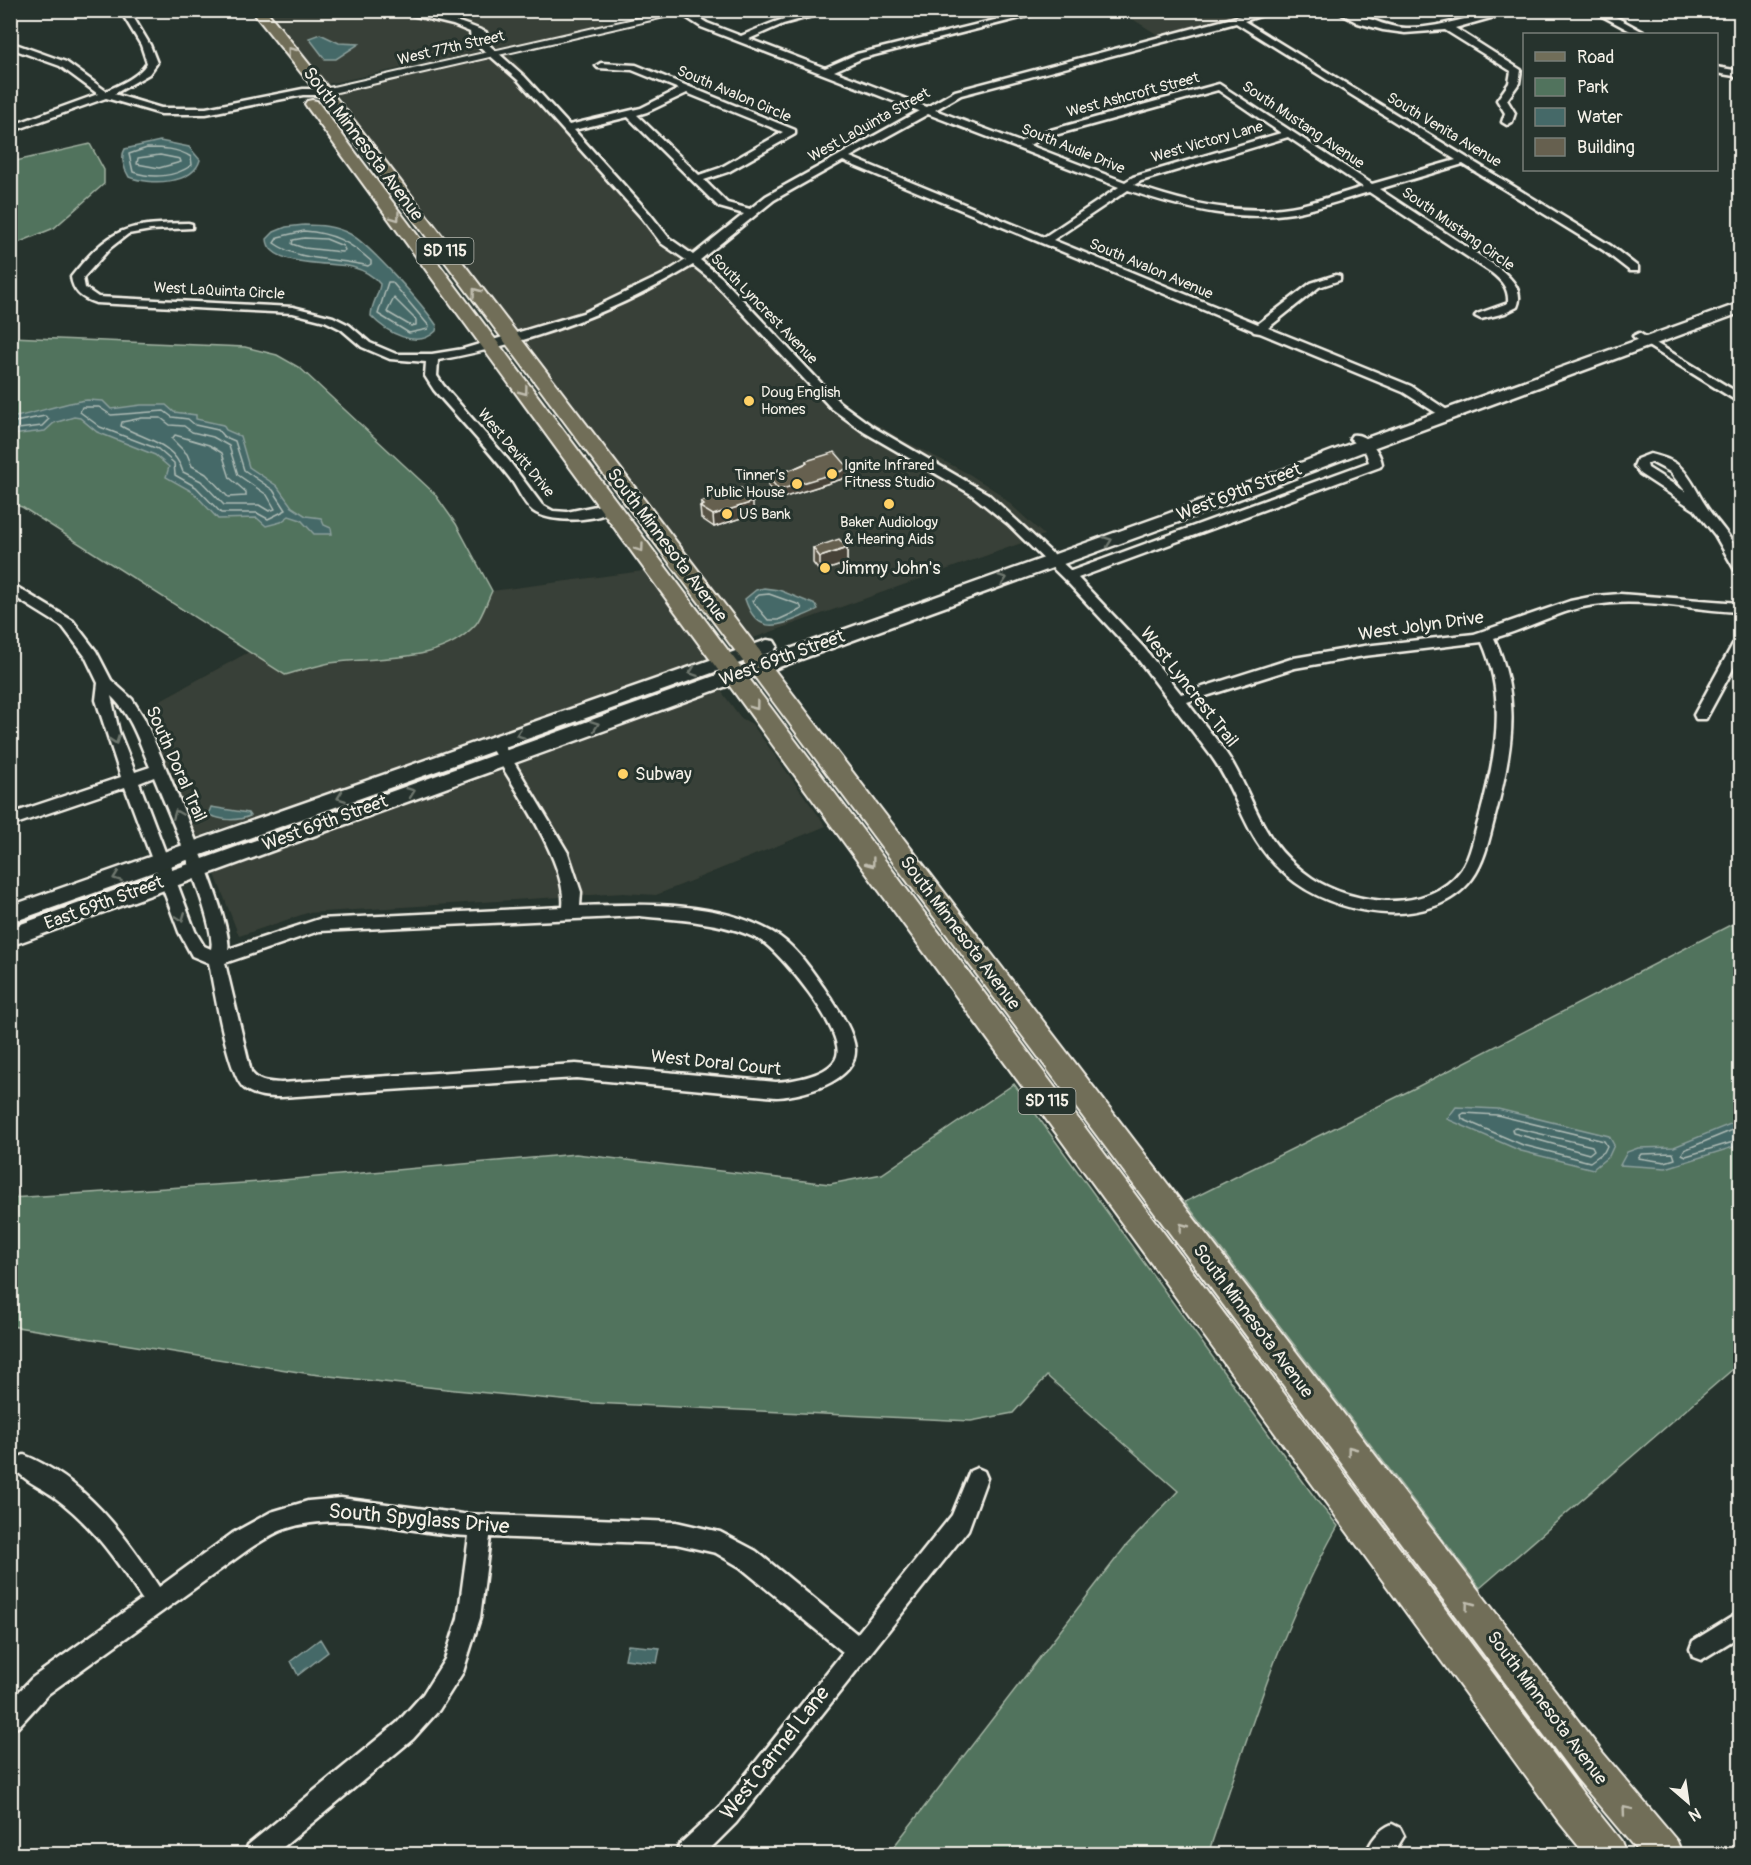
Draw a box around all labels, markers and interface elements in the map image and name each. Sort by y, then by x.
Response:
street label: West 77th Street [396,26,507,70]
legend [1523,33,1718,171]
text: Road [1577,46,1614,69]
one-way arrow [288,47,299,58]
street label: South Avalon Circle [674,61,795,127]
street label: South Minnesota Avenue [298,63,428,226]
street label: West Ashcroft Street [1065,68,1202,122]
text: Park [1577,76,1609,99]
street label: South Mustang Avenue [1238,77,1368,173]
street label: West LaQuinta Street [805,83,934,166]
street label: South Venita Avenue [1383,88,1505,172]
text: Water [1577,106,1623,129]
street label: West Victory Lane [1149,117,1266,167]
street label: South Audie Drive [1018,120,1128,179]
text: Building [1577,136,1635,159]
street label: South Mustang Circle [1398,183,1519,275]
one-way arrow [389,211,400,222]
street label: South Avalon Avenue [1086,234,1216,304]
road number: SD 115 [416,238,474,264]
street label: South Lyncrest Avenue [706,250,822,369]
street label: West LaQuinta Circle [153,278,286,304]
one-way arrow [472,287,483,298]
place label: Doug English Homes [761,383,841,419]
one-way arrow [517,385,528,396]
marker: Doug English Homes [742,394,756,408]
street label: West Devitt Drive [473,405,559,502]
place label: Ignite Infrared Fitness Studio [844,456,935,492]
street label: West 69th Street [1173,457,1305,526]
street label: South Minnesota Avenue [602,464,732,627]
place label: Tinner’s Public House [705,466,786,502]
marker: Ignite Infrared Fitness Studio [825,467,839,481]
marker: Tinner’s Public House [790,477,804,491]
marker: Baker Audiology & Hearing Aids [882,497,896,511]
place label: US Bank [739,505,791,524]
marker: US Bank [720,507,734,521]
place label: Baker Audiology & Hearing Aids [840,513,939,549]
one-way arrow [1102,536,1113,549]
one-way arrow [633,542,644,553]
place label: Jimmy John's [837,557,940,580]
marker: Jimmy John's [818,561,832,575]
one-way arrow [997,573,1008,586]
street label: West Jolyn Drive [1357,606,1485,646]
street label: West Lyncrest Trail [1135,622,1243,752]
street label: West 69th Street [716,624,848,691]
one-way arrow [688,664,699,677]
one-way arrow [748,699,759,710]
street label: South Doral Trail [140,702,212,826]
one-way arrow [589,720,599,733]
one-way arrow [515,726,526,739]
one-way arrow [107,734,120,745]
place label: Subway [635,763,692,786]
marker: Subway [616,767,630,781]
one-way arrow [405,786,416,799]
street label: West 69th Street [259,789,391,856]
one-way arrow [336,790,347,803]
one-way arrow [172,810,184,821]
street label: South Minnesota Avenue [895,852,1025,1015]
one-way arrow [864,856,875,867]
one-way arrow [112,870,123,883]
street label: East 69th Street [41,871,167,935]
one-way arrow [174,910,186,921]
street label: West Doral Court [650,1045,783,1081]
road number: SD 115 [1018,1088,1076,1114]
one-way arrow [1179,1223,1190,1234]
street label: South Minnesota Avenue [1188,1240,1318,1403]
one-way arrow [1347,1446,1358,1457]
street label: South Spyglass Drive [327,1498,511,1540]
one-way arrow [1465,1601,1476,1612]
street label: South Minnesota Avenue [1482,1627,1612,1790]
street label: West Carmel Lane [714,1680,836,1825]
north arrow [1658,1772,1718,1832]
text: N [1685,1803,1704,1826]
one-way arrow [1622,1806,1633,1817]

